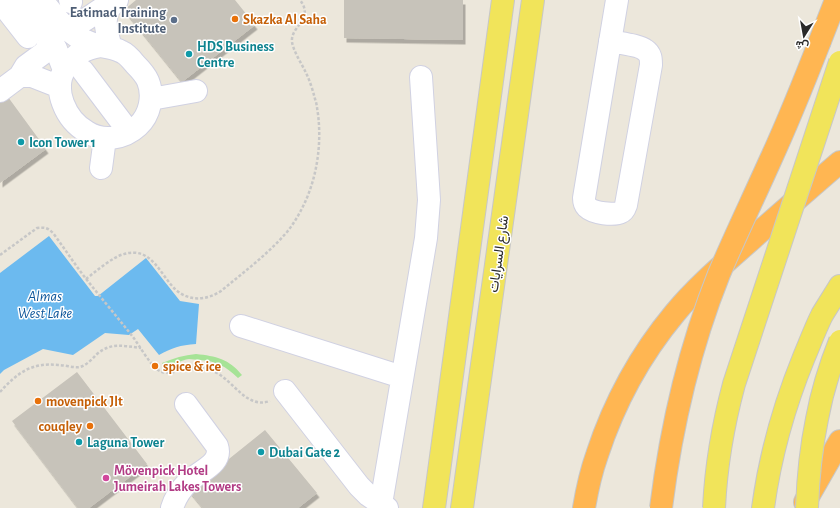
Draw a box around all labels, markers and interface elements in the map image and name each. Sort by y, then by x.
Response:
place label: Eatimad Training Institute [70,6,167,36]
place label: Skazka Al Saha [243,13,327,27]
marker: Skazka Al Saha [230,14,240,24]
marker: Eatimad Training Institute [169,15,179,25]
north arrow [784,16,824,56]
text: ش [795,38,810,52]
place label: HDS Business Centre [197,40,274,70]
marker: HDS Business Centre [184,49,194,59]
place label: Icon Tower 1 [29,136,96,150]
marker: Icon Tower 1 [16,137,26,147]
street label: شارع السرايات [487,215,514,294]
water label: Almas West Lake [18,289,73,321]
place label: spice & ice [163,360,222,374]
marker: spice & ice [150,361,160,371]
place label: movenpick Jlt [46,395,123,409]
marker: movenpick Jlt [33,396,43,406]
place label: couqley [39,420,83,434]
marker: couqley [85,421,95,431]
place label: Laguna Tower [87,436,164,450]
marker: Laguna Tower [74,437,84,447]
place label: Dubai Gate 2 [269,446,341,460]
marker: Dubai Gate 2 [256,447,266,457]
place label: Mövenpick Hotel Jumeirah Lakes Towers [114,464,241,494]
marker: Mövenpick Hotel Jumeirah Lakes Towers [101,473,111,483]

